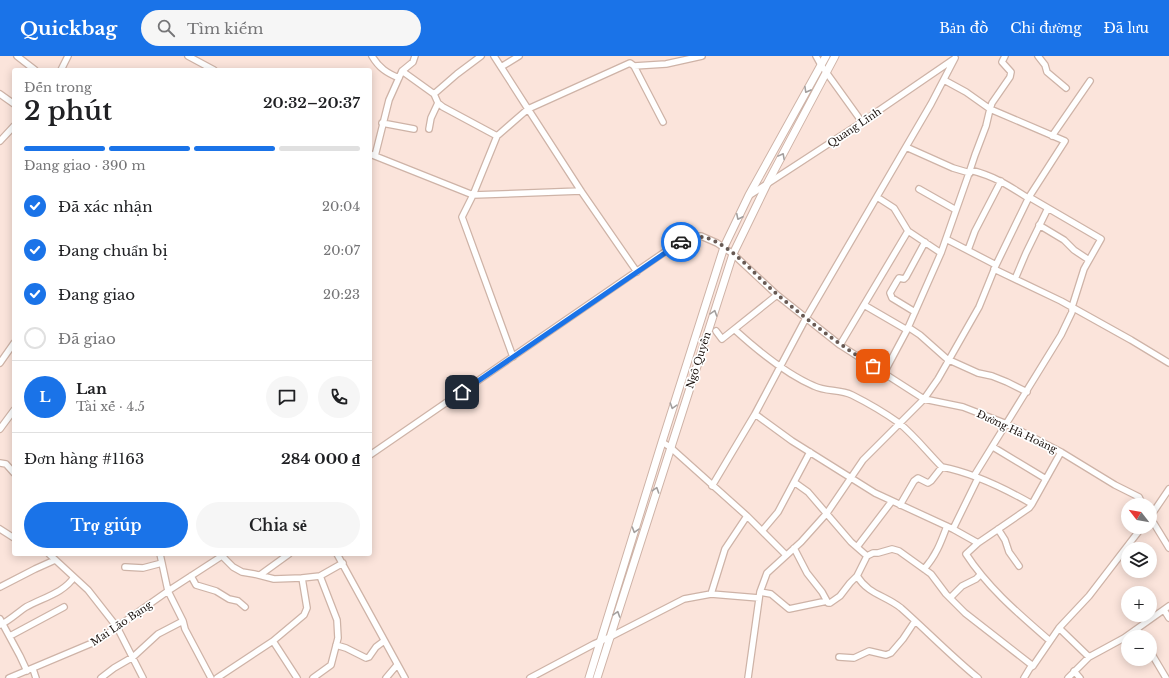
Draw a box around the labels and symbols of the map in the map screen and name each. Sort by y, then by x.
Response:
one-way arrow [804,86,812,93]
street label: Quang Lĩnh [825,105,884,150]
one-way arrow [777,153,785,160]
one-way arrow [736,213,744,220]
courier [661,222,701,262]
one-way arrow [709,310,717,317]
street label: Ngô Quyền [683,330,714,390]
pin [856,349,890,383]
pin [445,375,479,409]
one-way arrow [669,402,678,409]
street label: Đường Hà Hoàng [975,407,1060,456]
one-way arrow [652,487,660,494]
north arrow [1121,498,1157,534]
one-way arrow [631,526,640,533]
street label: Mai Lão Bạng [88,598,155,649]
one-way arrow [612,611,621,618]

